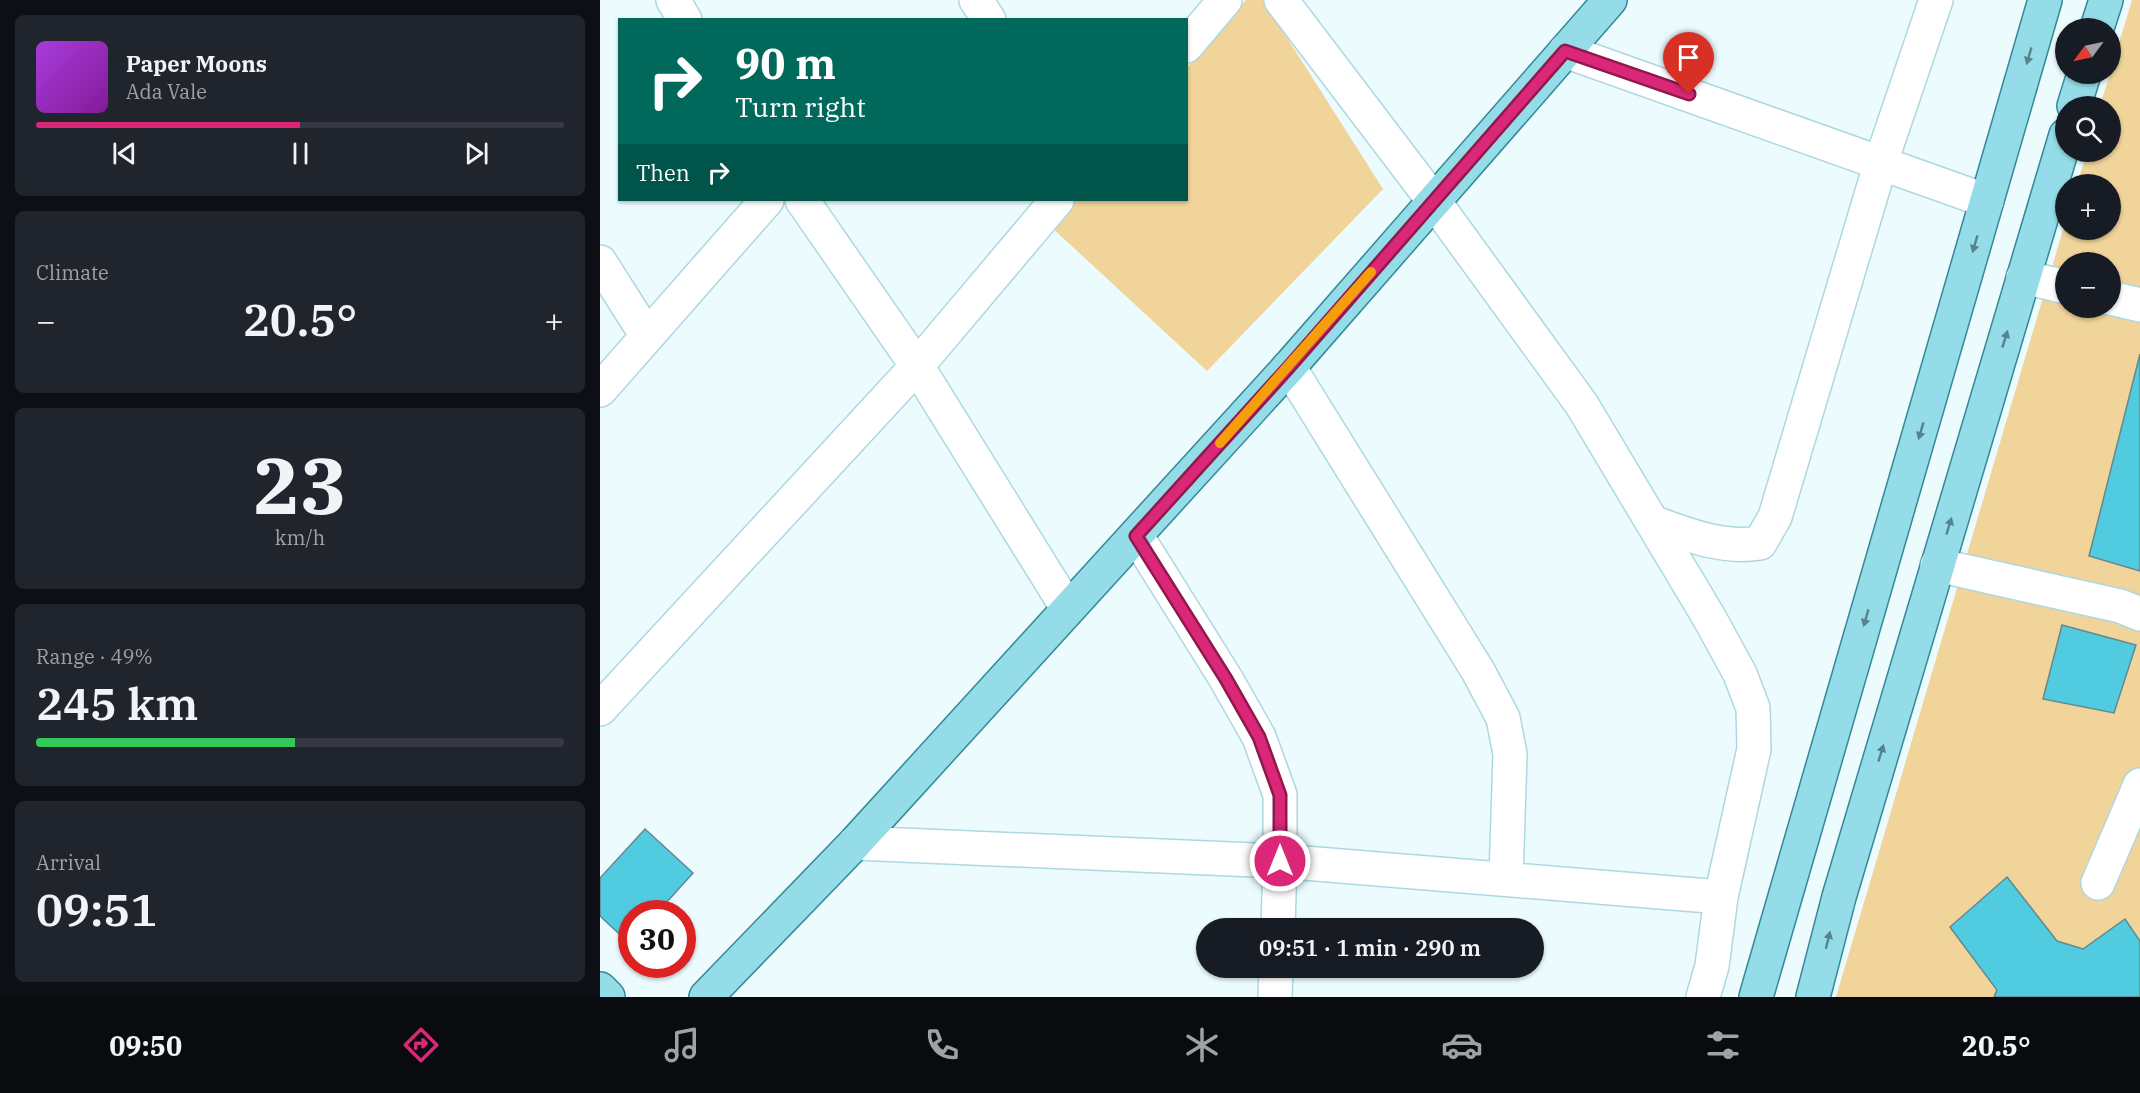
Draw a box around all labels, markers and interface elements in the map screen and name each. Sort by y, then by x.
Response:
north arrow [2055,18,2121,84]
map controls [2055,18,2121,318]
pin [1663,32,1714,94]
text: 90 m [735,36,836,91]
icon: arrive [1672,41,1705,74]
icon: right [636,42,714,120]
one-way arrow [2024,47,2033,65]
text: Paper Moons [126,49,267,78]
text: Ada Vale [126,78,207,105]
text: Turn right [735,89,866,124]
button: search [2055,96,2121,162]
icon: previous [108,137,141,170]
icon: pause [284,137,317,170]
icon: next [460,137,493,170]
icon: right [702,156,735,189]
text: Then [636,158,690,187]
button: + [2055,174,2121,240]
one-way arrow [1970,235,1979,253]
button: − [2055,252,2121,318]
text: Climate [36,259,109,286]
text: 20.5° [243,290,357,348]
text: − [36,299,56,342]
text: + [544,299,564,342]
one-way arrow [2001,330,2010,348]
one-way arrow [1915,422,1925,440]
text: 23 [253,434,347,535]
one-way arrow [1945,517,1954,535]
text: km/h [275,524,325,551]
one-way arrow [1861,609,1870,627]
text: Range · 49% [36,643,153,670]
text: 245 km [36,674,198,732]
one-way arrow [1877,744,1886,762]
position arrow [1248,829,1312,893]
text: Arrival [36,849,101,876]
text: 09:51 [36,880,157,938]
speed limit sign: 30 [618,900,696,978]
one-way arrow [1823,931,1833,949]
text: 09:51 · 1 min · 290 m [1259,933,1481,962]
icon: directions [400,1024,442,1066]
icon: music [661,1024,703,1066]
icon: phone [921,1024,963,1066]
icon: climate [1181,1024,1223,1066]
icon: car [1441,1024,1483,1066]
icon: filters [1702,1024,1744,1066]
text: 09:50 [109,1028,182,1063]
text: 20.5° [1962,1028,2031,1063]

